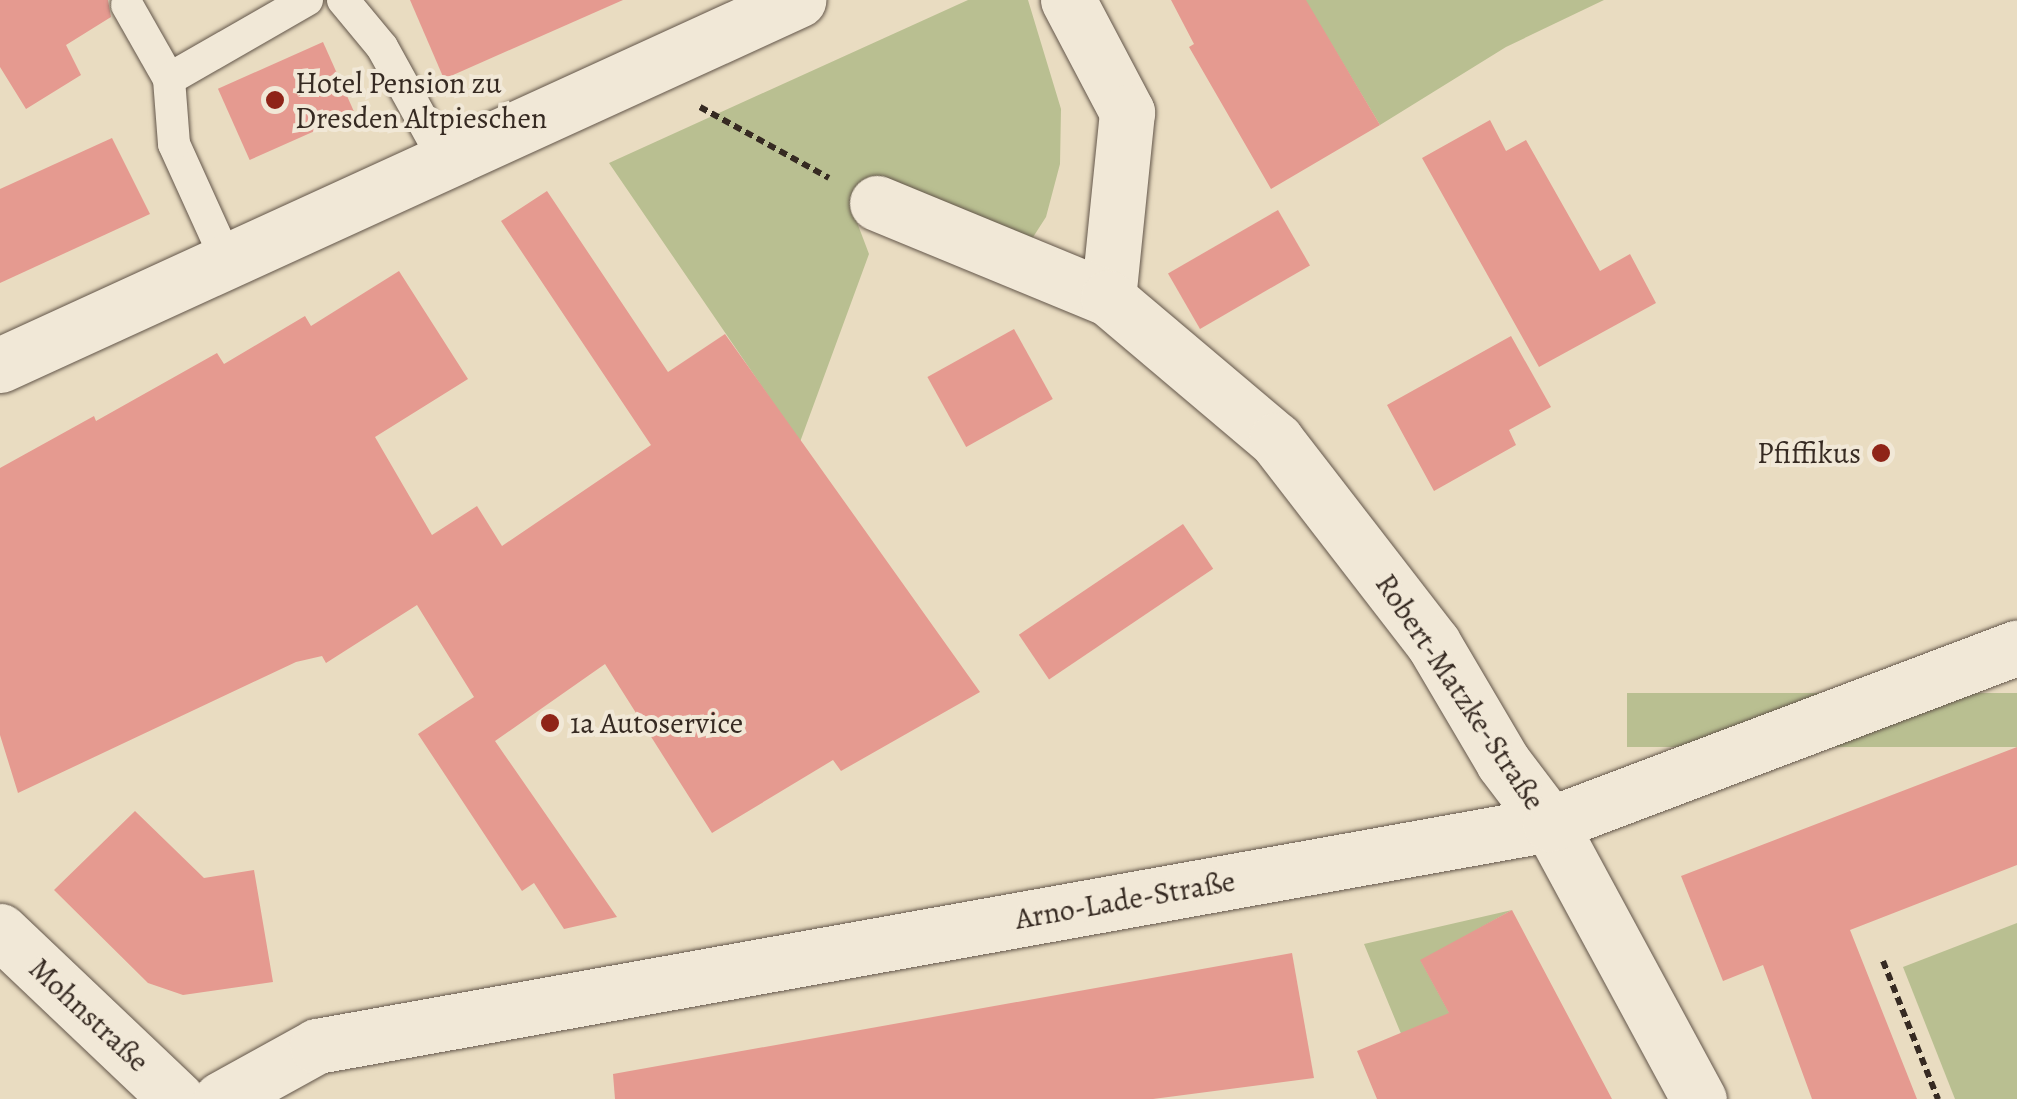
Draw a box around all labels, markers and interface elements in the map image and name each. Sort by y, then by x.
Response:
place label: Hotel Pension zu Dresden Altpieschen [295,65,547,136]
marker: Hotel Pension zu Dresden Altpieschen [264,89,286,111]
place label: Pfiffikus [1757,435,1861,471]
marker: Pfiffikus [1870,442,1892,464]
street label: Robert-Matzke-Straße [1368,567,1552,817]
place label: 1a Autoservice [570,705,743,741]
marker: 1a Autoservice [539,712,561,734]
street label: Arno-Lade-Straße [1012,863,1238,937]
street label: Mohnstraße [22,951,156,1079]

